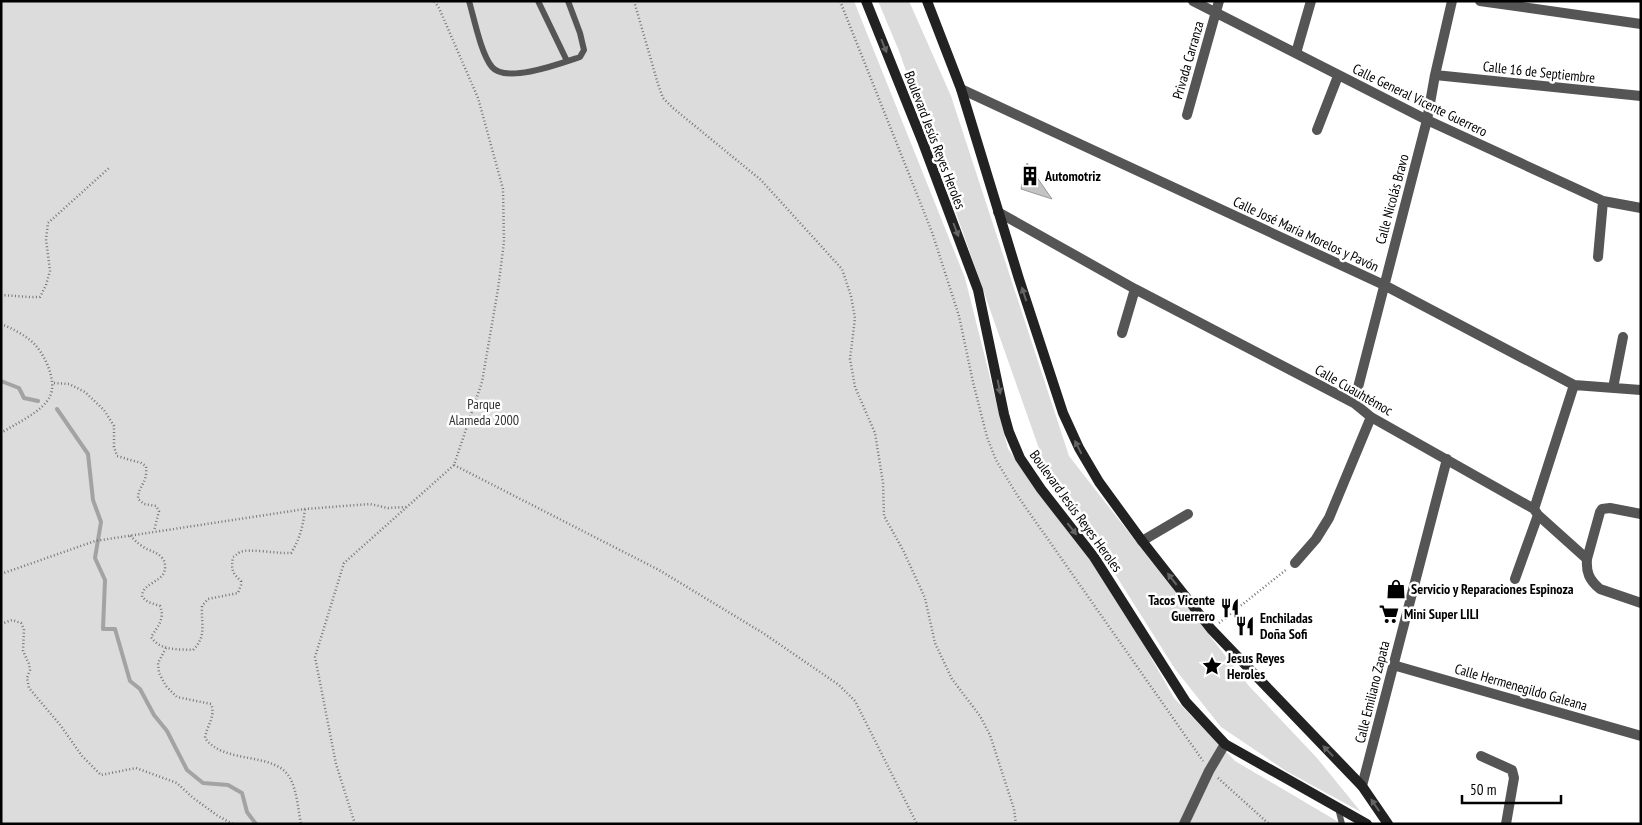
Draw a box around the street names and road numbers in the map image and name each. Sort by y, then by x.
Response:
street label: Privada Carranza [1168,19,1208,101]
street label: Calle 16 de Septiembre [1482,57,1596,87]
street label: Calle General Vicente Guerrero [1350,60,1490,140]
street label: Boulevard Jesús Reyes Heroles [900,68,970,212]
street label: Calle Nicolás Bravo [1371,152,1413,246]
street label: Calle José María Morelos y Pavón [1230,192,1382,276]
street label: Calle Cuauhtémoc [1312,360,1396,420]
street label: Boulevard Jesús Reyes Heroles [1026,446,1126,576]
street label: Calle Emiliano Zapata [1351,639,1393,745]
street label: Calle Hermenegildo Galeana [1453,659,1589,715]

